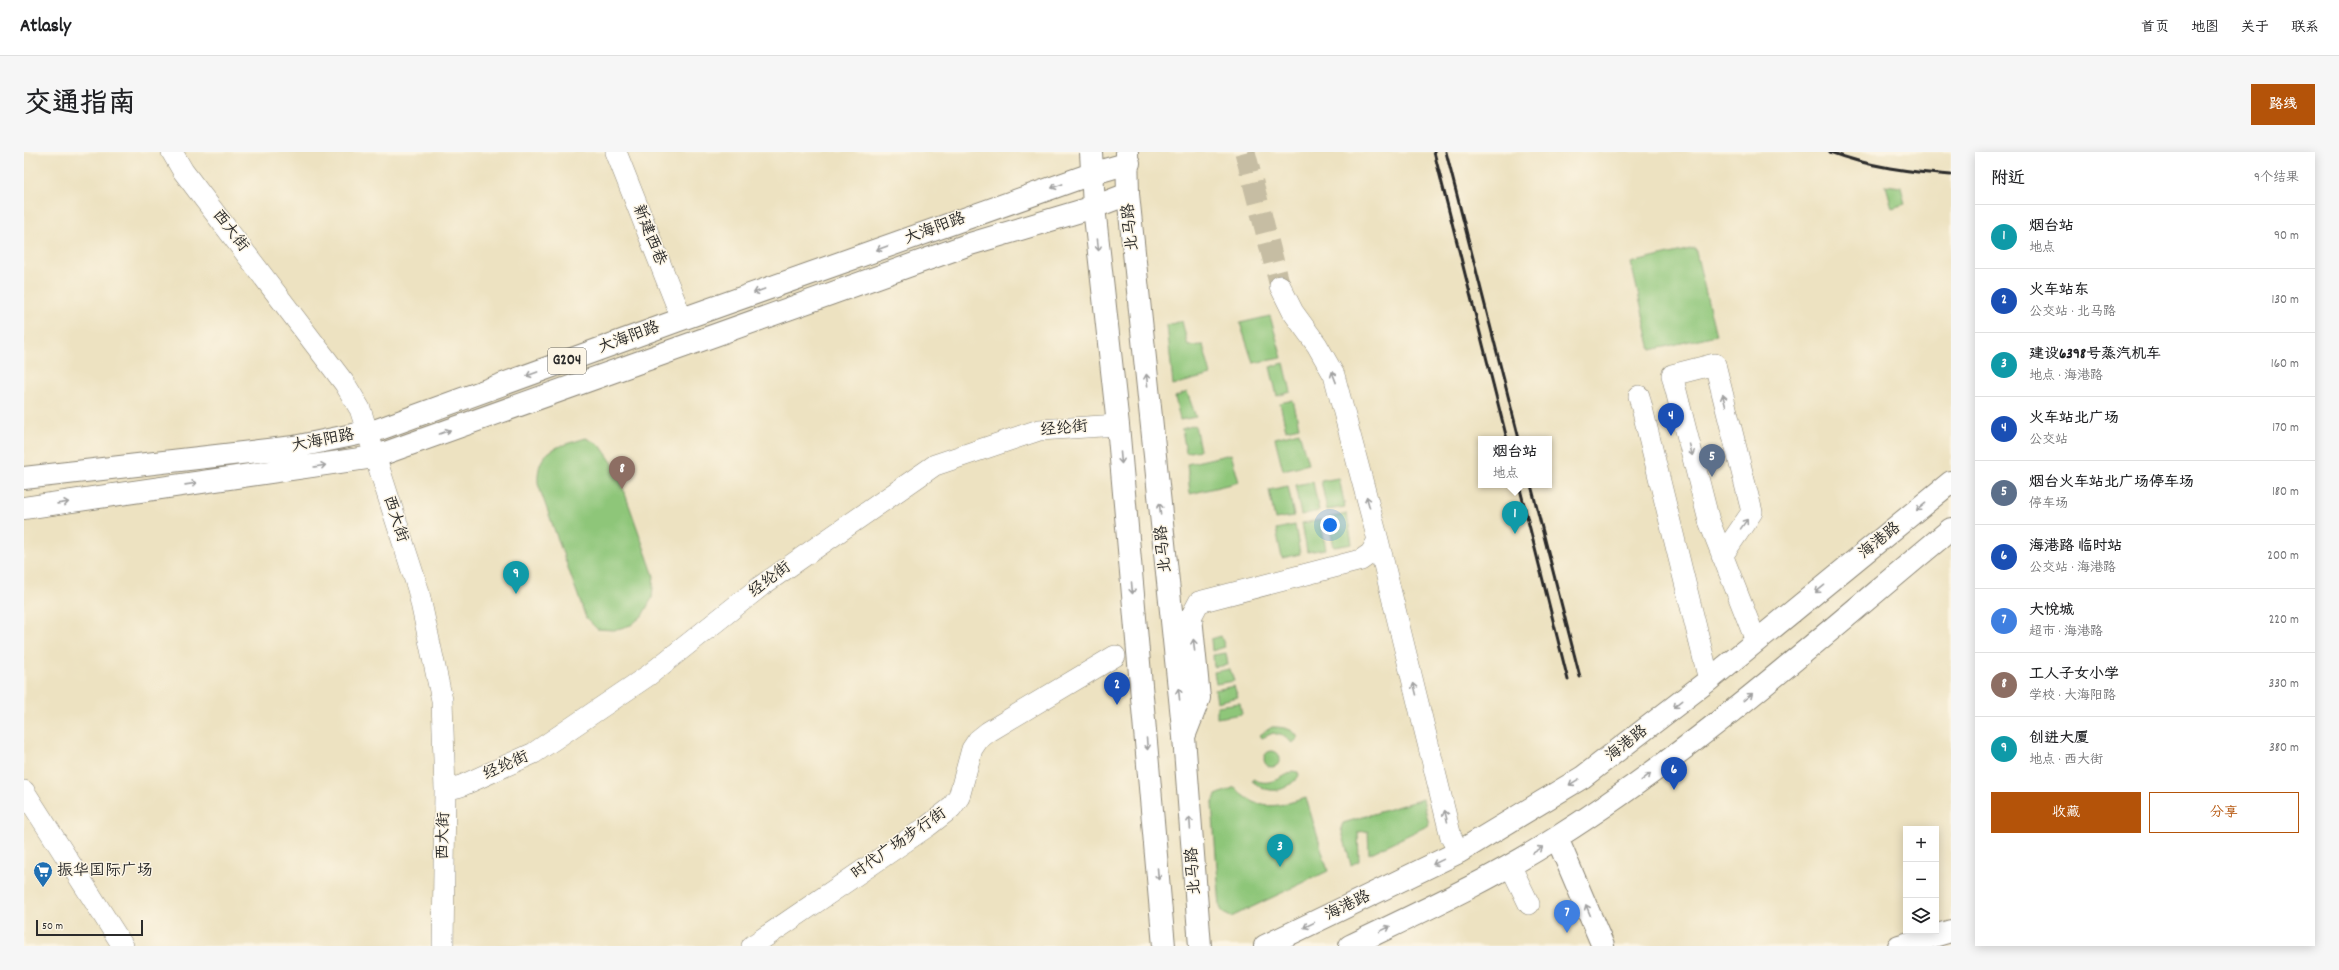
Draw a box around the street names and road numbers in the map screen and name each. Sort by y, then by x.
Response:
street label: 新建西巷 [626,201,672,269]
street label: 北马路 [1117,202,1145,252]
street label: 西大街 [206,205,254,257]
street label: 大海阳路 [901,207,969,251]
street label: 大海阳路 [595,316,663,360]
road number: G204 [548,348,586,374]
street label: 经纶街 [1039,415,1089,443]
street label: 大海阳路 [289,424,357,458]
street label: 西大街 [377,493,413,545]
street label: 海港路 [1854,517,1906,565]
street label: 北马路 [1150,524,1178,574]
street label: 经纶街 [744,556,796,604]
street label: 海港路 [1601,720,1653,768]
street label: 经纶街 [479,746,533,786]
street label: 时代广场步行街 [847,802,951,886]
street label: 西大街 [432,812,456,860]
street label: 北马路 [1181,846,1207,896]
street label: 海港路 [1321,885,1375,927]

